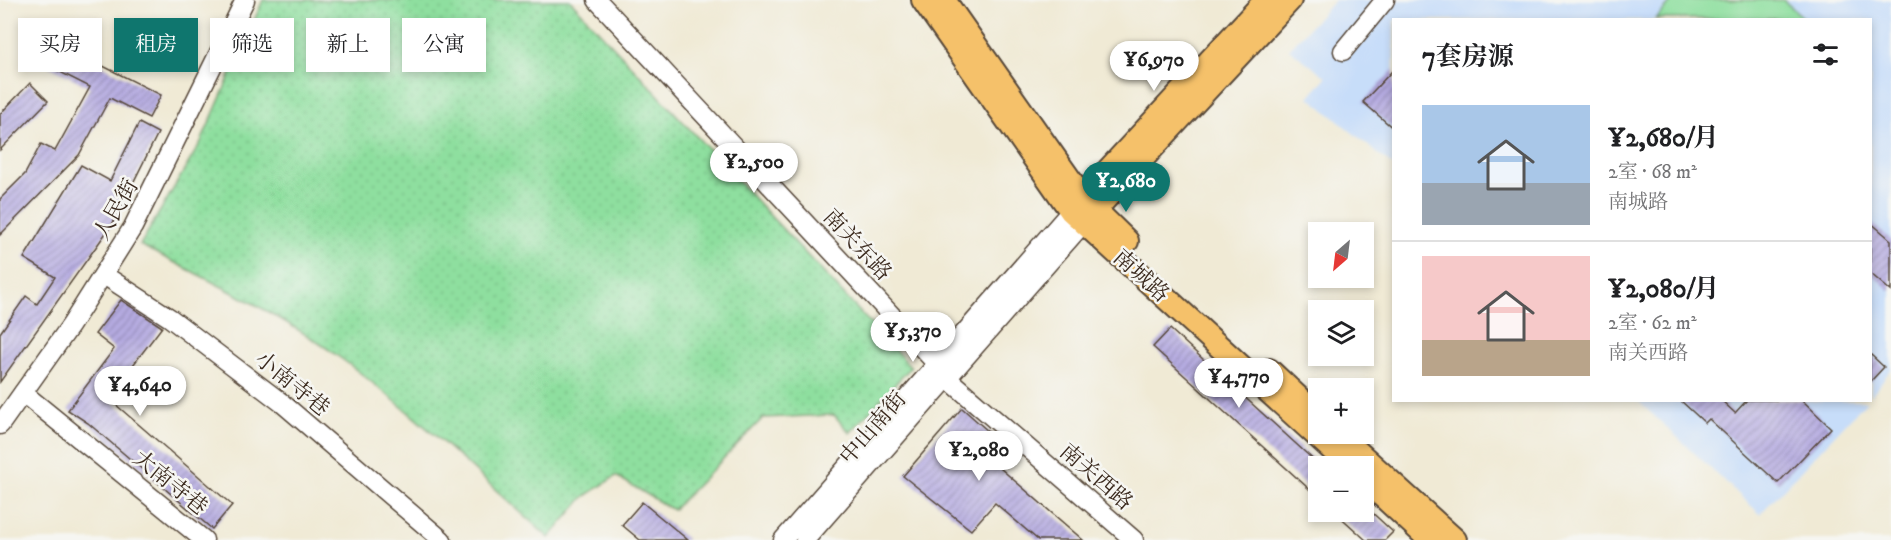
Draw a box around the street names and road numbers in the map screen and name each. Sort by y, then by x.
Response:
street label: 人民街 [88,174,144,245]
street label: 南关东路 [817,204,897,286]
street label: 南城路 [1107,244,1175,308]
street label: 小南寺巷 [249,346,335,422]
street label: 中山南街 [834,386,912,470]
street label: 南关西路 [1054,438,1138,516]
street label: 大南寺巷 [127,445,213,521]

